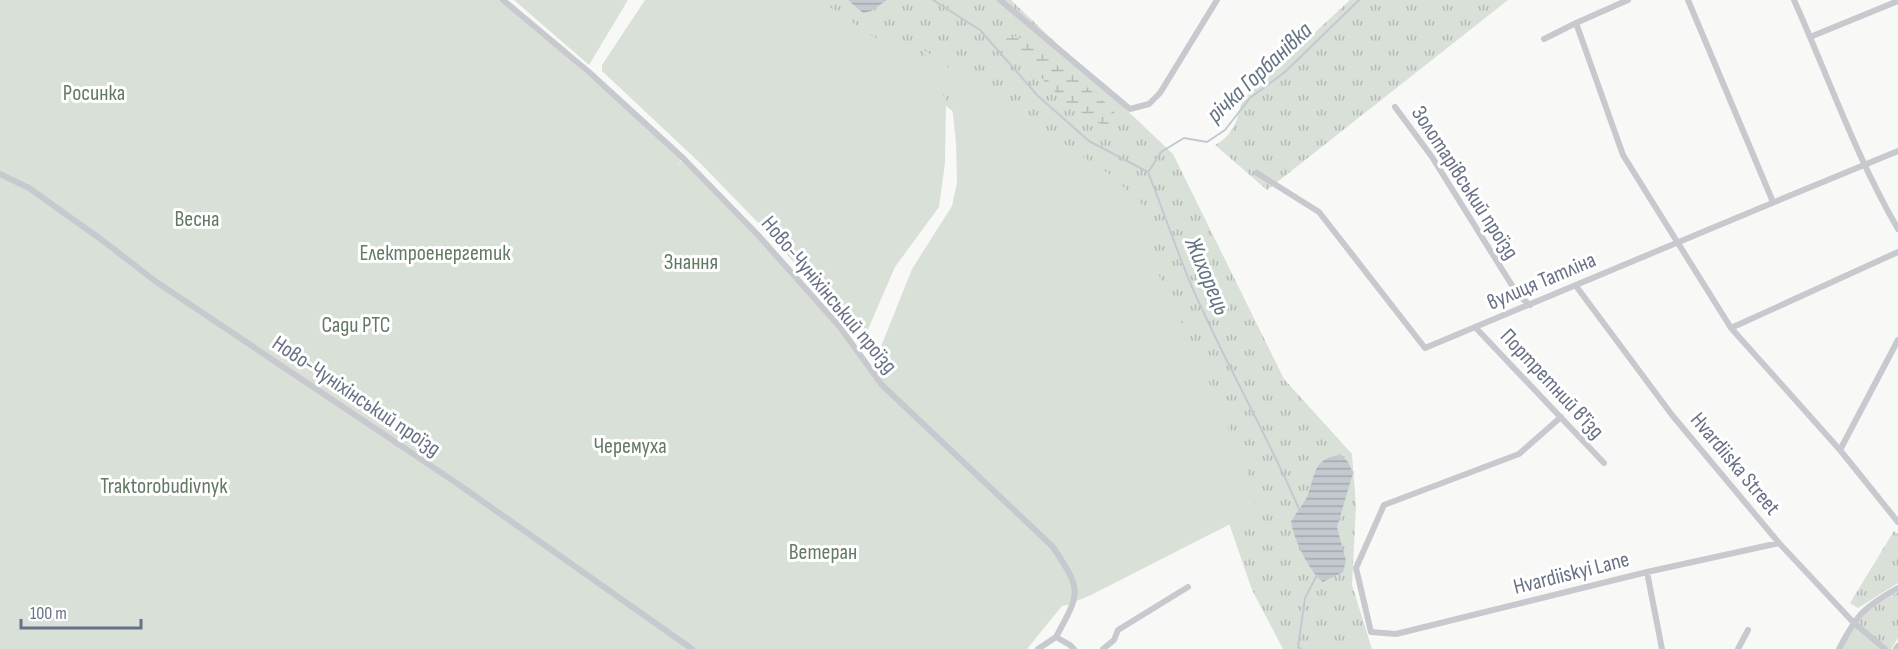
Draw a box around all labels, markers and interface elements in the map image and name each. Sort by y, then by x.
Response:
water label: річка Горбанівка [1200,16,1318,129]
park label: Росинка [63,80,125,107]
street label: Золотарівський проїзд [1405,101,1524,264]
park label: Весна [175,206,219,233]
street label: Ново-Чуніхінський проїзд [755,211,903,379]
water label: Жихорець [1178,232,1237,319]
park label: Електроенергетик [360,240,511,267]
street label: вулиця Татліна [1483,246,1600,316]
park label: Знання [664,249,718,276]
park label: Сади РТС [321,312,391,339]
street label: Портретний в'їзд [1494,323,1610,445]
street label: Ново-Чуніхінський проїзд [267,330,445,463]
street label: Hvardiiska Street [1684,407,1786,521]
park label: Черемуха [593,433,667,460]
park label: Traktorobudivnyk [100,473,228,500]
park label: Ветеран [789,539,857,566]
street label: Hvardiiskyi Lane [1511,546,1632,601]
scale bar [21,592,141,630]
text: 100 m [30,603,67,624]

